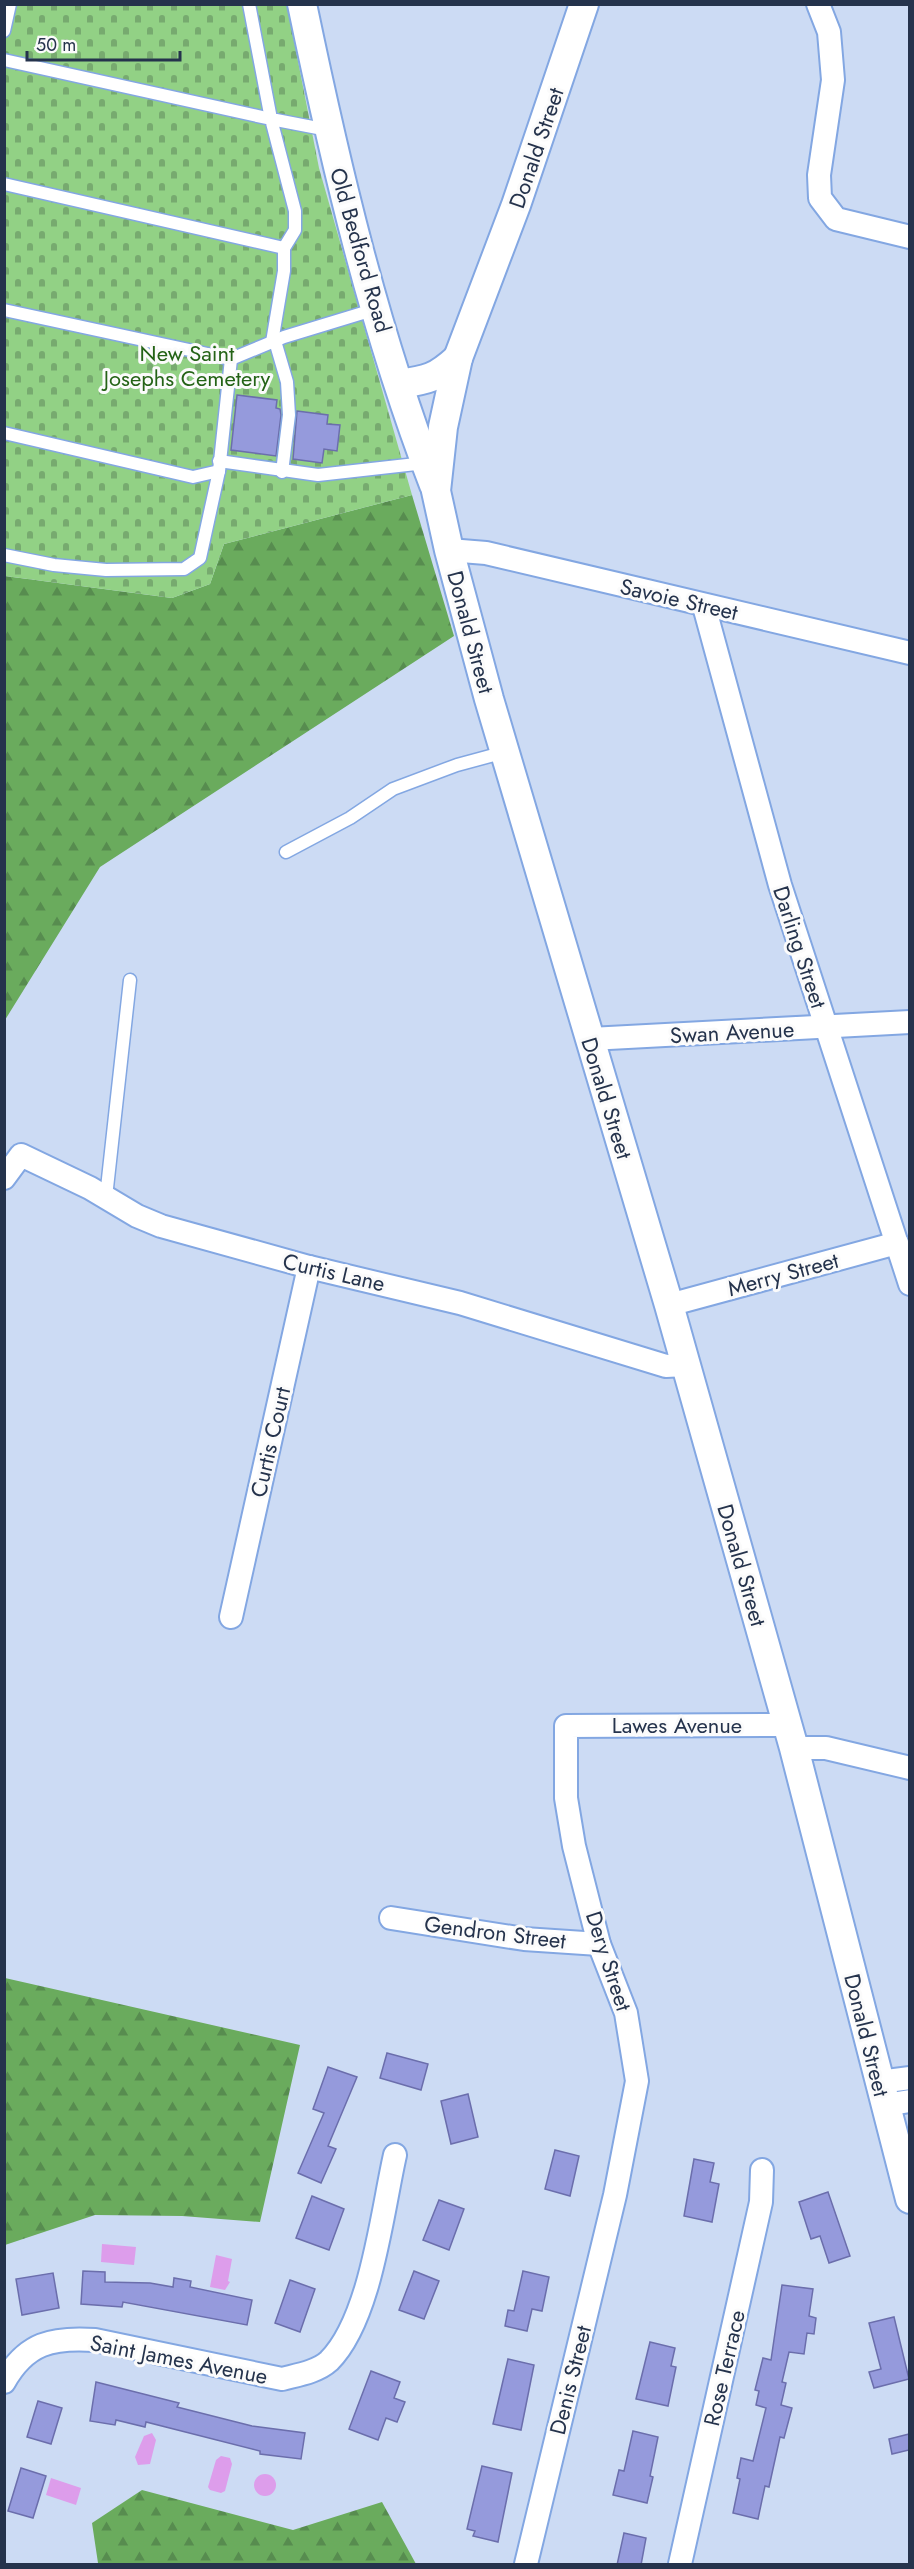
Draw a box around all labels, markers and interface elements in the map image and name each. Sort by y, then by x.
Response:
scale bar [27,24,180,62]
text: 50 m [36,32,76,58]
street label: Donald Street [500,83,572,213]
street label: Old Bedford Road [322,164,400,336]
park label: New Saint Josephs Cemetery [101,337,271,394]
street label: Donald Street [439,567,503,698]
street label: Savoie Street [617,570,742,628]
street label: Darling Street [765,882,835,1013]
street label: Swan Avenue [669,1013,795,1051]
street label: Donald Street [573,1033,641,1164]
street label: Merry Street [724,1244,843,1304]
street label: Curtis Lane [280,1245,388,1299]
street label: Curtis Court [242,1383,298,1500]
street label: Donald Street [709,1500,775,1631]
street label: Lawes Avenue [612,1709,742,1741]
street label: Gendron Street [422,1907,568,1957]
street label: Dery Street [578,1907,640,2016]
street label: Donald Street [836,1970,898,2101]
street label: Rose Terrace [695,2307,753,2429]
street label: Denis Street [541,2321,599,2438]
street label: Saint James Avenue [88,2326,270,2392]

